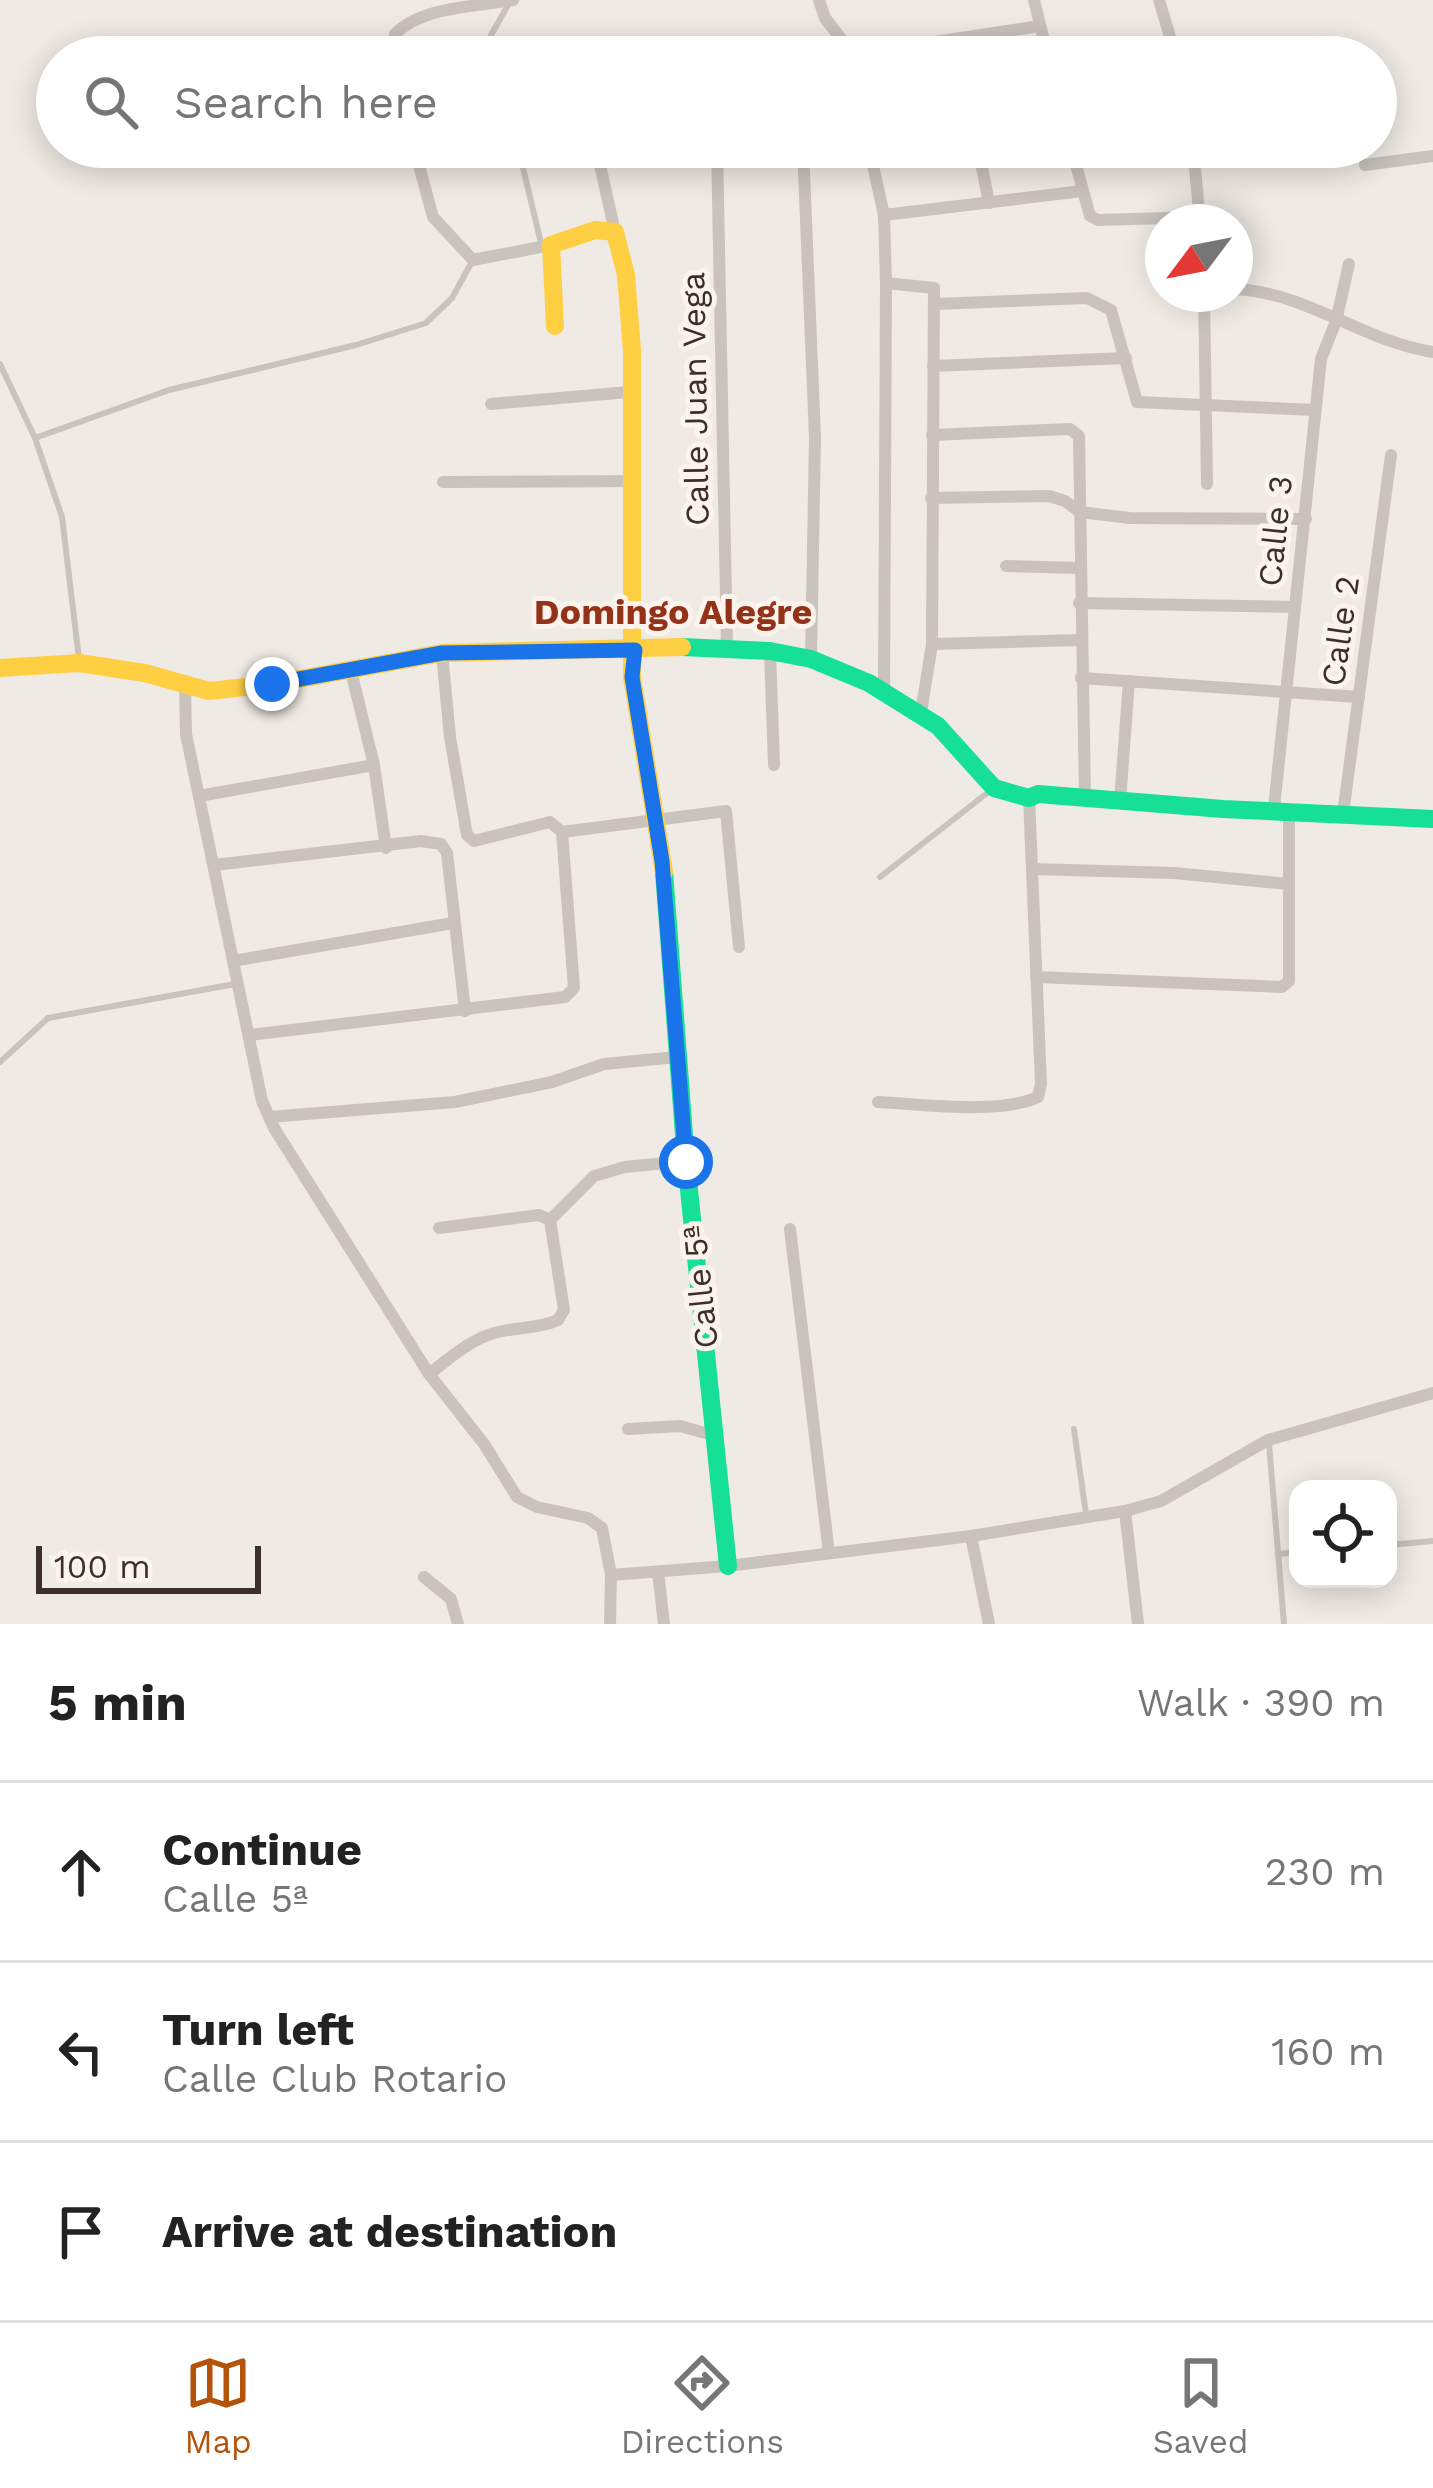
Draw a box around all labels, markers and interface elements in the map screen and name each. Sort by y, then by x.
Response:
search box [36,36,1397,168]
icon: search [78,69,144,135]
text: Search here [174,76,438,129]
north arrow [1145,204,1253,312]
street label: Calle Juan Vega [673,272,717,526]
street label: Calle 3 [1250,474,1300,588]
street label: Calle 2 [1313,573,1367,689]
district label: Domingo Alegre [534,591,812,633]
route end [245,657,299,711]
route start [659,1135,713,1189]
street label: Calle 5ª [674,1223,726,1351]
map controls [1289,1480,1397,1588]
button: locate [1289,1480,1397,1588]
scale bar [36,1540,261,1593]
text: 100 m [54,1547,151,1586]
text: 5 min [48,1673,187,1732]
text: Walk · 390 m [1137,1680,1385,1725]
text: Continue [162,1823,362,1876]
icon: ahead [48,1839,114,1905]
text: 230 m [1265,1849,1385,1894]
text: Calle 5ª [162,1876,308,1921]
text: Turn left [162,2003,354,2056]
icon: left [48,2019,114,2085]
text: 160 m [1271,2029,1385,2074]
text: Calle Club Rotario [162,2056,507,2101]
icon: arrive [48,2199,114,2265]
text: Arrive at destination [162,2205,617,2258]
tab: Map [184,2350,252,2461]
tab: Directions [621,2350,784,2461]
tab: Saved [1153,2350,1249,2461]

